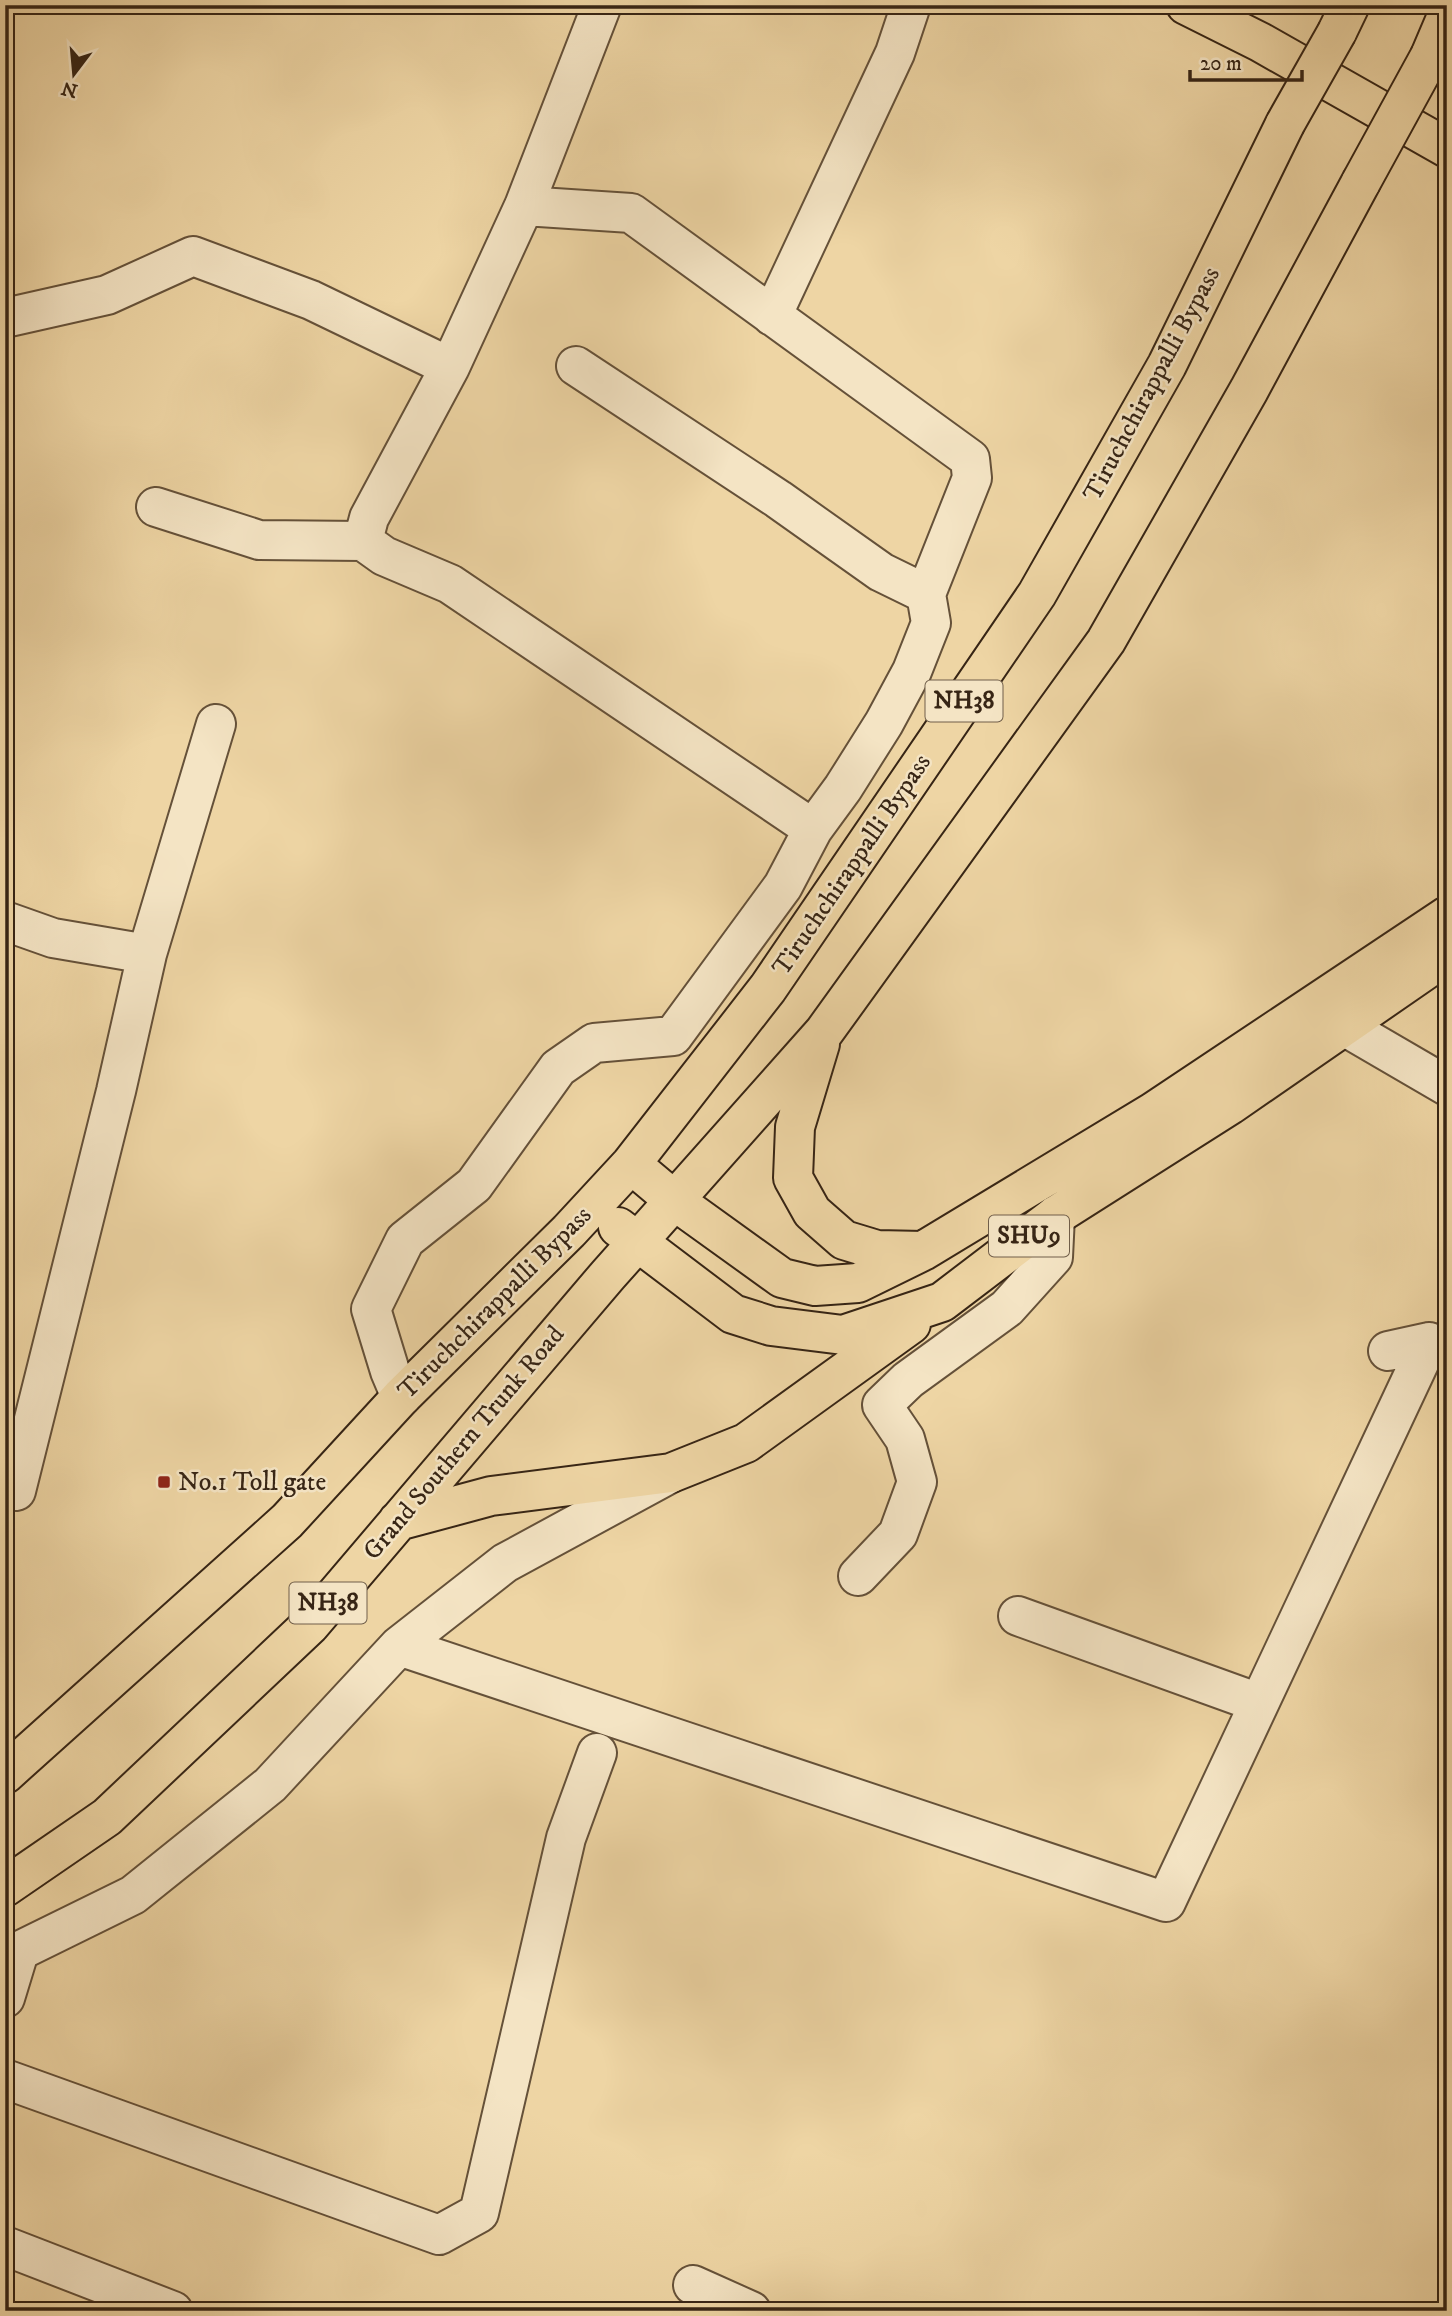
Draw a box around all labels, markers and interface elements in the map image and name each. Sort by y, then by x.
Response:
north arrow [38,38,108,108]
scale bar [1190,38,1302,82]
text: 20 m [1200,51,1242,77]
text: N [59,76,80,102]
street label: Tiruchchirappalli Bypass [1076,261,1228,507]
road number: NH38 [926,680,1002,722]
street label: Tiruchchirappalli Bypass [765,748,939,982]
street label: Tiruchchirappalli Bypass [391,1199,599,1407]
road number: SHU9 [989,1216,1069,1256]
street label: Grand Southern Trunk Road [356,1319,572,1567]
place label: No.1 Toll gate [178,1466,326,1499]
marker: No.1 Toll gate [156,1474,172,1490]
road number: NH38 [290,1582,366,1624]

